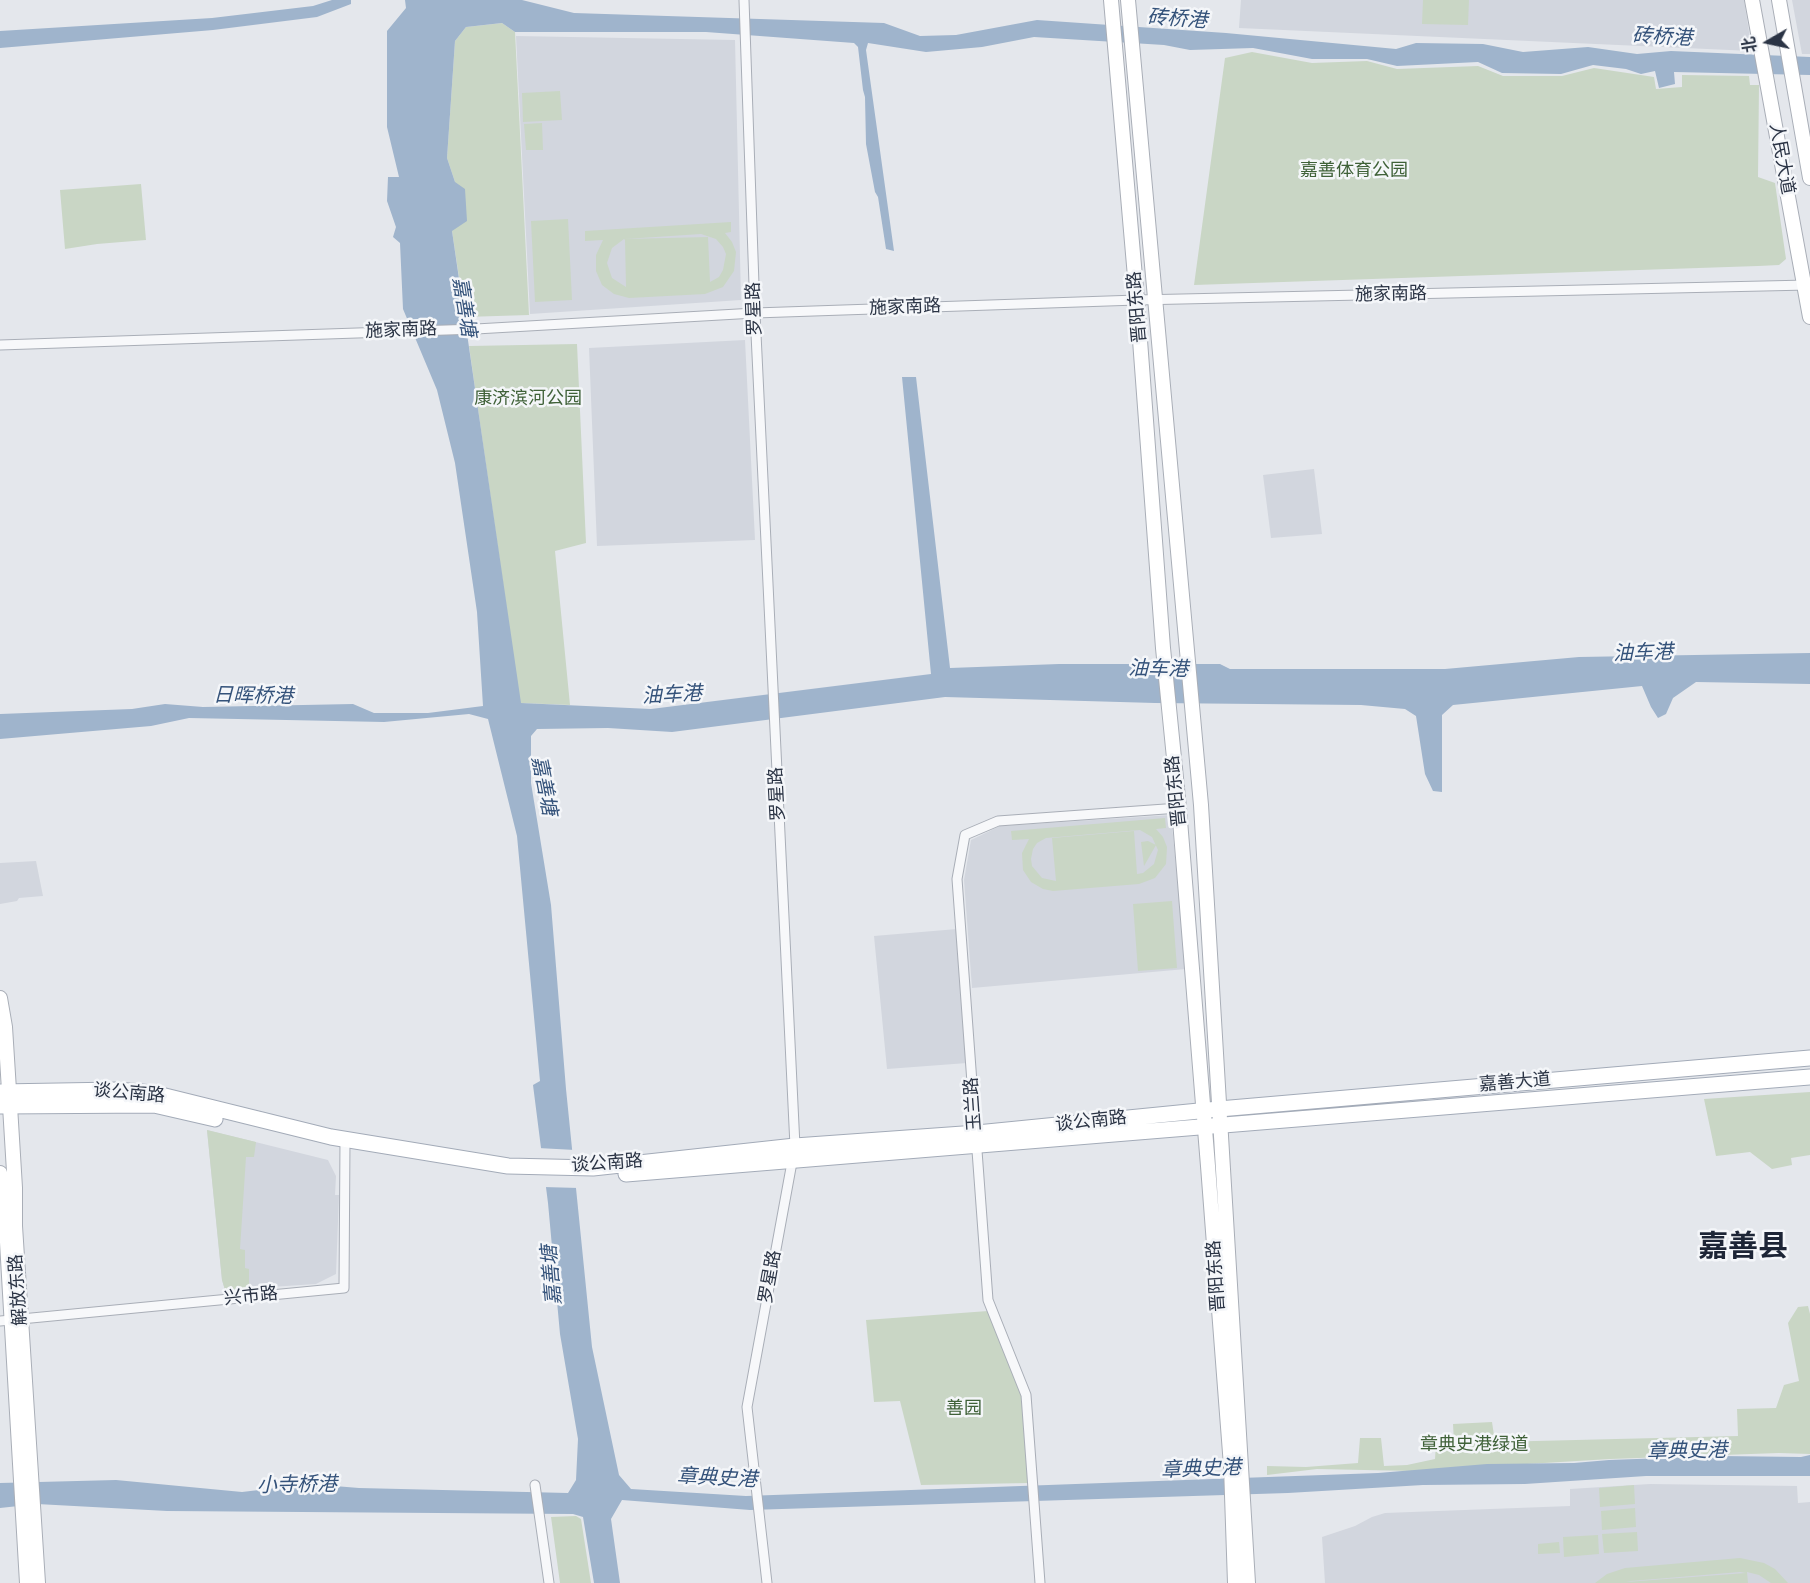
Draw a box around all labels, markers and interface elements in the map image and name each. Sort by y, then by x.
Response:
water label: 砖桥港 [1146,6,1208,34]
north arrow [1738,12,1798,72]
water label: 砖桥港 [1631,24,1693,52]
text: 北 [1739,36,1760,54]
street label: 人民大道 [1764,122,1798,196]
park label: 嘉善体育公园 [1300,160,1408,182]
street label: 晋阳东路 [1124,270,1152,344]
water label: 嘉善塘 [446,275,480,339]
street label: 罗星路 [743,282,767,336]
street label: 施家南路 [1355,284,1427,306]
street label: 施家南路 [869,296,941,320]
street label: 施家南路 [365,319,437,343]
park label: 康济滨河公园 [474,388,582,410]
water label: 油车港 [1613,641,1673,667]
water label: 油车港 [1128,657,1188,683]
water label: 油车港 [641,682,703,710]
water label: 日晖桥港 [213,684,293,710]
water label: 嘉善塘 [525,754,561,818]
street label: 晋阳东路 [1162,754,1192,828]
street label: 罗星路 [766,766,790,822]
street label: 嘉善大道 [1478,1069,1552,1097]
street label: 玉兰路 [961,1076,987,1132]
street label: 谈公南路 [92,1080,166,1108]
street label: 谈公南路 [1054,1107,1128,1137]
street label: 谈公南路 [570,1151,644,1177]
district label: 嘉善县 [1698,1230,1788,1266]
street label: 晋阳东路 [1204,1239,1230,1313]
water label: 嘉善塘 [538,1244,568,1306]
street label: 罗星路 [756,1249,786,1305]
street label: 解放东路 [6,1253,32,1327]
street label: 兴市路 [223,1283,279,1311]
park label: 善园 [946,1398,982,1420]
park label: 章典史港绿道 [1420,1434,1528,1456]
water label: 章典史港 [1647,1439,1727,1465]
water label: 章典史港 [1161,1457,1241,1483]
water label: 章典史港 [676,1465,758,1493]
water label: 小寺桥港 [257,1473,337,1499]

